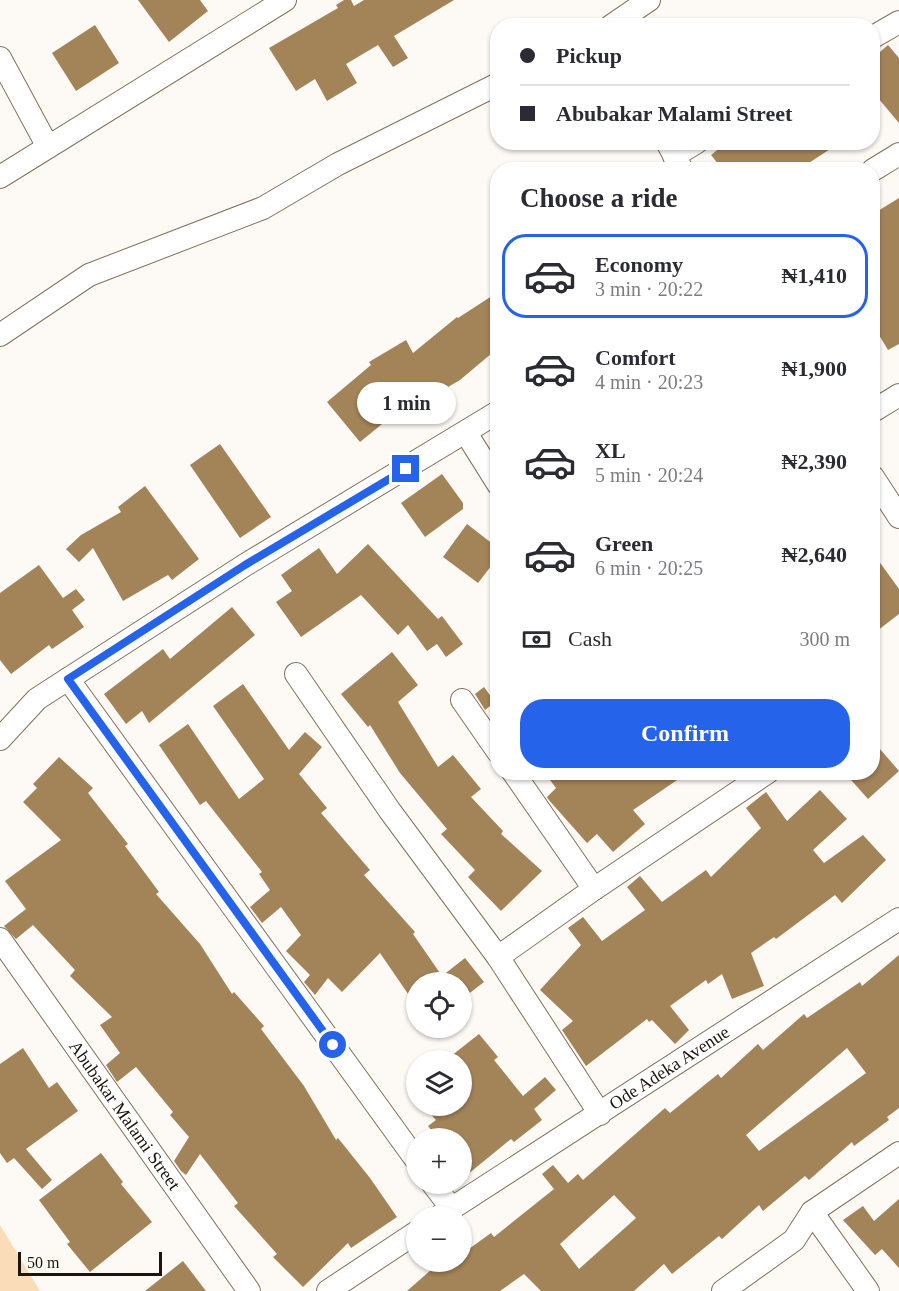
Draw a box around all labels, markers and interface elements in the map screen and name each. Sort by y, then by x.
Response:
text: Pickup [556,43,622,68]
text: Abubakar Malami Street [556,101,792,126]
text: Choose a ride [520,183,678,213]
icon: car [523,249,577,303]
text: Economy [595,252,683,277]
text: ₦1,410 [782,263,847,288]
text: 3 min · 20:22 [595,278,703,300]
icon: car [523,342,577,396]
text: Comfort [595,345,676,370]
text: ₦1,900 [782,356,847,381]
text: 4 min · 20:23 [595,371,703,393]
callout: 1 min [356,382,456,424]
text: 1 min [382,392,431,414]
icon: car [523,435,577,489]
text: XL [595,438,626,463]
text: ₦2,390 [782,449,847,474]
route end [392,455,419,482]
text: 5 min · 20:24 [595,464,703,486]
icon: car [523,528,577,582]
text: Green [595,531,653,556]
text: ₦2,640 [782,542,847,567]
text: 6 min · 20:25 [595,557,703,579]
icon: cash [520,623,553,656]
text: Cash [568,626,612,651]
text: 300 m [799,628,850,650]
button: Confirm [520,699,850,768]
map controls [406,972,472,1272]
button: locate [406,972,472,1038]
street label: Ode Adeka Avenue [606,1022,733,1114]
route start [319,1031,346,1058]
street label: Abubakar Malami Street [65,1037,184,1194]
button: layers [406,1050,472,1116]
button: + [406,1128,472,1194]
button: − [406,1206,472,1272]
scale bar [18,1249,162,1276]
text: 50 m [27,1254,59,1271]

